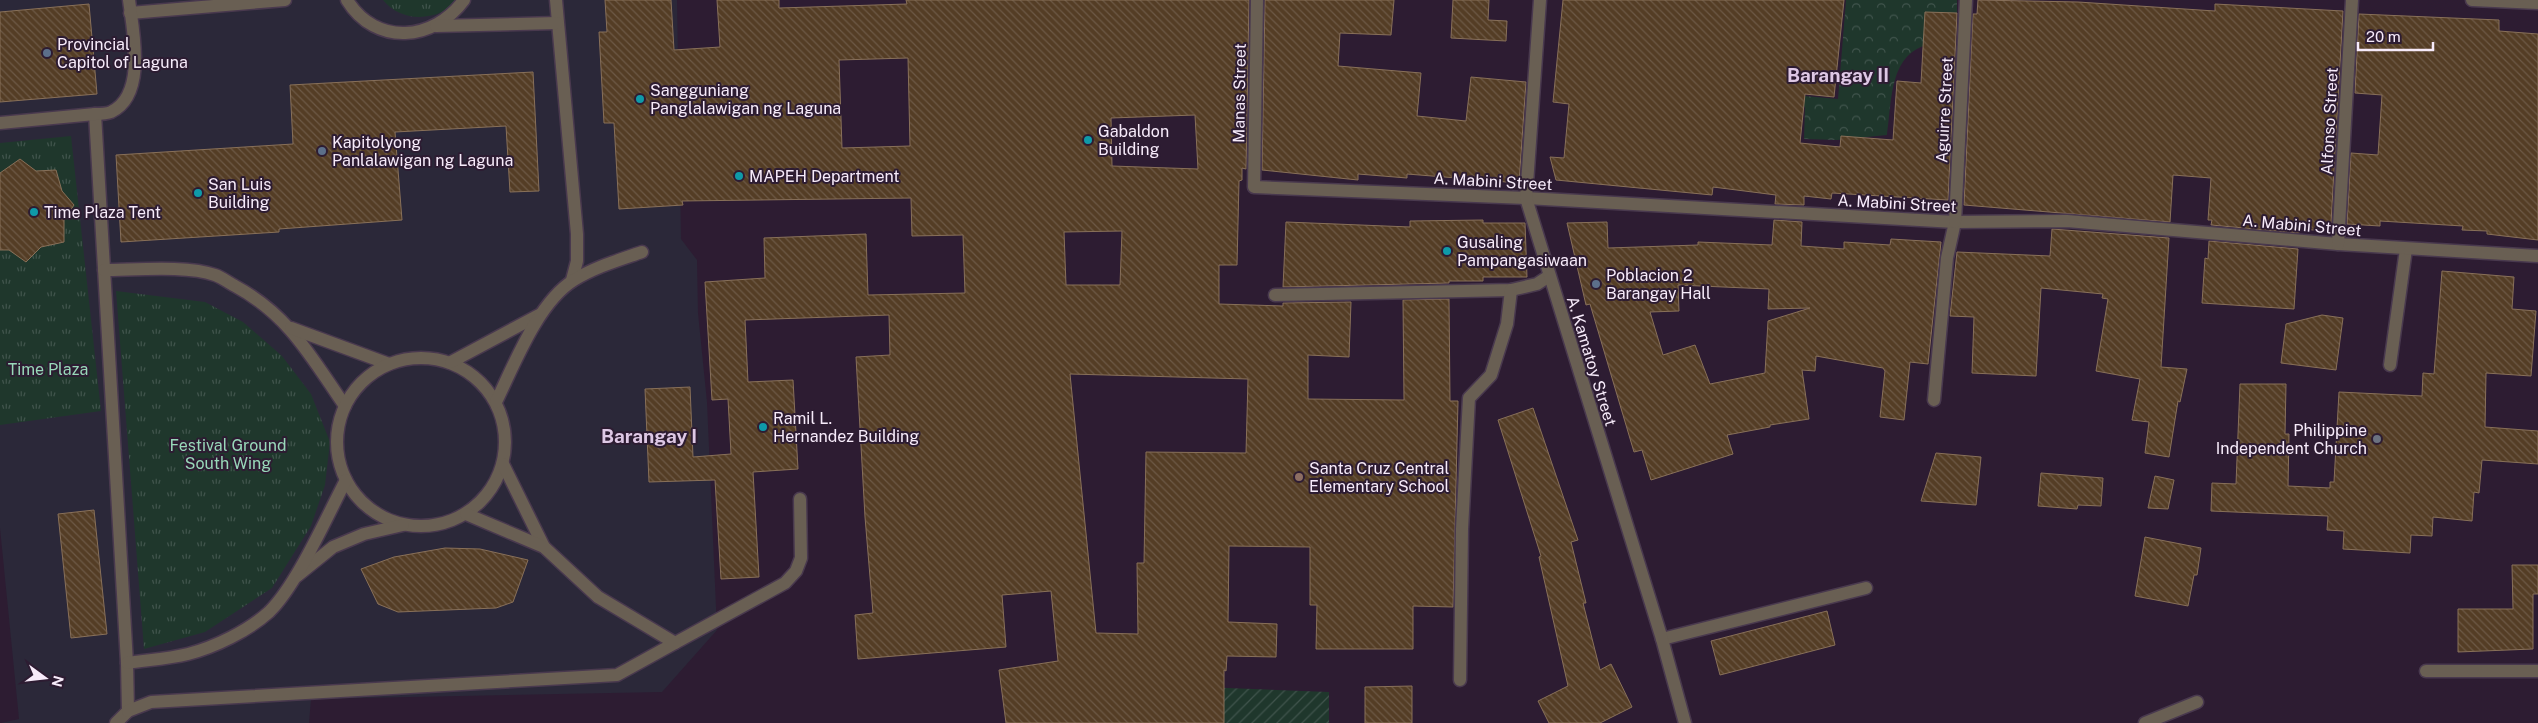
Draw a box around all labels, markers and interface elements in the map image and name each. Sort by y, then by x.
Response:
scale bar [2358,20,2433,52]
text: 20 m [2366,28,2401,45]
place label: Provincial Capitol of Laguna [57,35,188,72]
street label: Manas Street [1229,43,1250,143]
marker: Provincial Capitol of Laguna [41,47,53,59]
street label: Aguirre Street [1932,56,1957,164]
district label: Barangay II [1787,64,1889,86]
street label: Alfonso Street [2317,67,2342,175]
place label: Sangguniang Panglalawigan ng Laguna [650,81,841,118]
marker: Sangguniang Panglalawigan ng Laguna [634,93,646,105]
place label: Gabaldon Building [1098,122,1169,159]
place label: Kapitolyong Panlalawigan ng Laguna [332,133,513,170]
marker: Gabaldon Building [1082,134,1094,146]
marker: Kapitolyong Panlalawigan ng Laguna [316,145,328,157]
place label: MAPEH Department [749,167,900,186]
street label: A. Mabini Street [1433,169,1553,194]
marker: MAPEH Department [733,170,745,182]
place label: San Luis Building [208,175,271,212]
marker: San Luis Building [192,187,204,199]
street label: A. Mabini Street [1837,191,1957,216]
place label: Time Plaza Tent [44,203,161,222]
marker: Time Plaza Tent [28,206,40,218]
street label: A. Mabini Street [2242,211,2362,240]
place label: Gusaling Pampangasiwaan [1457,233,1587,270]
marker: Gusaling Pampangasiwaan [1441,245,1453,257]
place label: Poblacion 2 Barangay Hall [1606,266,1711,303]
marker: Poblacion 2 Barangay Hall [1590,278,1602,290]
street label: A. Kamatoy Street [1563,294,1620,428]
park label: Time Plaza [8,360,88,379]
place label: Ramil L. Hernandez Building [773,409,919,446]
marker: Ramil L. Hernandez Building [757,421,769,433]
place label: Philippine Independent Church [2216,421,2367,458]
district label: Barangay I [601,425,697,447]
marker: Philippine Independent Church [2371,433,2383,445]
park label: Festival Ground South Wing [170,436,286,473]
place label: Santa Cruz Central Elementary School [1309,459,1450,496]
marker: Santa Cruz Central Elementary School [1293,471,1305,483]
north arrow [20,653,70,703]
text: N [48,674,67,689]

